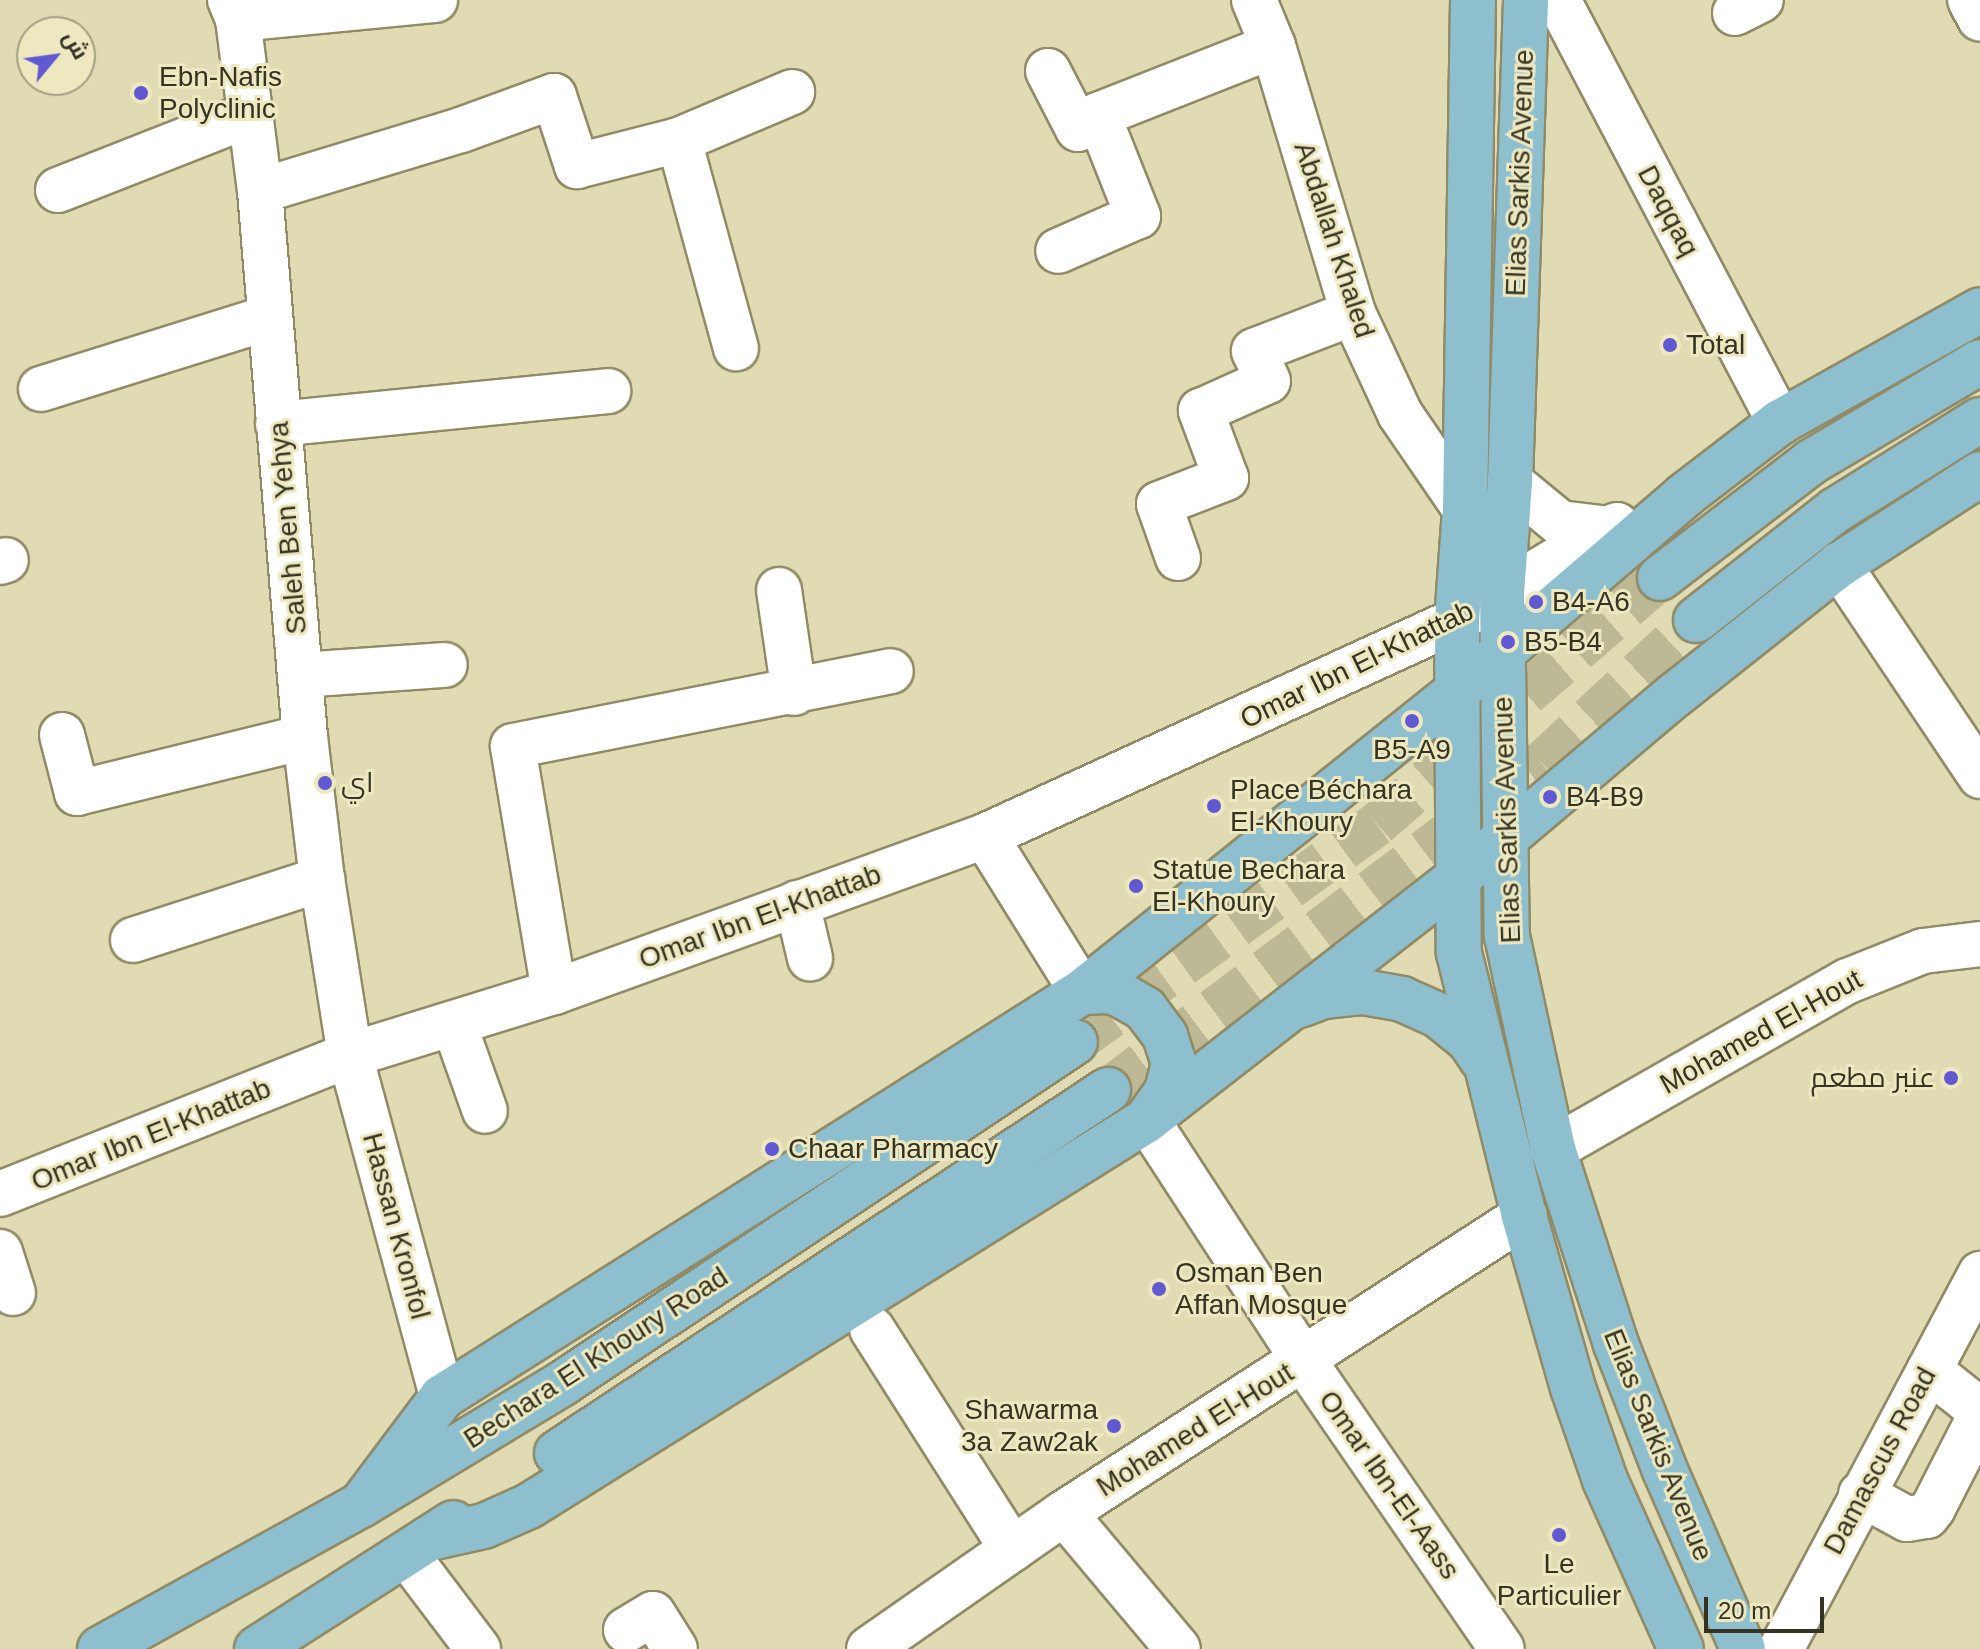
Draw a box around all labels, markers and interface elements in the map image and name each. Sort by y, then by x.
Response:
north arrow [16,16,96,96]
text: ش [58,27,93,63]
street label: Elias Sarkis Avenue [1499,48,1541,298]
place label: Ebn-Nafis Polyclinic [159,60,282,126]
marker: Ebn-Nafis Polyclinic [130,82,152,104]
street label: Abdallah Khaled [1287,138,1381,342]
street label: Daqqaq [1630,160,1706,262]
place label: Total [1686,328,1745,362]
marker: Total [1661,336,1679,354]
street label: Saleh Ben Yehya [262,420,314,636]
place label: B4-A6 [1552,585,1630,619]
marker: B4-A6 [1527,593,1545,611]
street label: Omar Ibn El-Khattab [1235,594,1479,736]
place label: B5-B4 [1524,625,1602,659]
marker: B5-B4 [1499,633,1517,651]
street label: Elias Sarkis Avenue [1486,695,1528,945]
marker: B5-A9 [1403,712,1421,730]
place label: B5-A9 [1373,733,1451,767]
place label: اي [341,766,374,800]
place label: Place Béchara El-Khoury [1230,773,1412,839]
marker: اي [316,774,334,792]
place label: B4-B9 [1566,780,1644,814]
marker: B4-B9 [1541,788,1559,806]
marker: Place Béchara El-Khoury [1205,797,1223,815]
place label: Statue Bechara El-Khoury [1152,853,1345,919]
street label: Omar Ibn El-Khattab [634,858,886,976]
marker: Statue Bechara El-Khoury [1127,877,1145,895]
street label: Mohamed El-Hout [1654,963,1868,1101]
place label: عنبر مطعم [1811,1061,1935,1095]
marker: عنبر مطعم [1942,1069,1960,1087]
street label: Omar Ibn El-Khattab [26,1072,276,1198]
street label: Hassan Kronfol [355,1129,437,1323]
place label: Chaar Pharmacy [788,1132,998,1166]
marker: Chaar Pharmacy [763,1140,781,1158]
place label: Osman Ben Affan Mosque [1175,1256,1347,1322]
street label: Bechara El Khoury Road [458,1260,734,1456]
marker: Osman Ben Affan Mosque [1150,1280,1168,1298]
street label: Elias Sarkis Avenue [1596,1324,1720,1566]
street label: Mohamed El-Hout [1090,1356,1300,1504]
street label: Damascus Road [1817,1362,1943,1560]
street label: Omar Ibn-El-Aass [1311,1384,1467,1586]
place label: Shawarma 3a Zaw2ak [961,1393,1098,1459]
marker: Shawarma 3a Zaw2ak [1105,1417,1123,1435]
marker: Le Particulier [1550,1526,1568,1544]
place label: Le Particulier [1497,1547,1621,1613]
scale bar [1708,1581,1828,1631]
text: 20 m [1718,1597,1771,1624]

